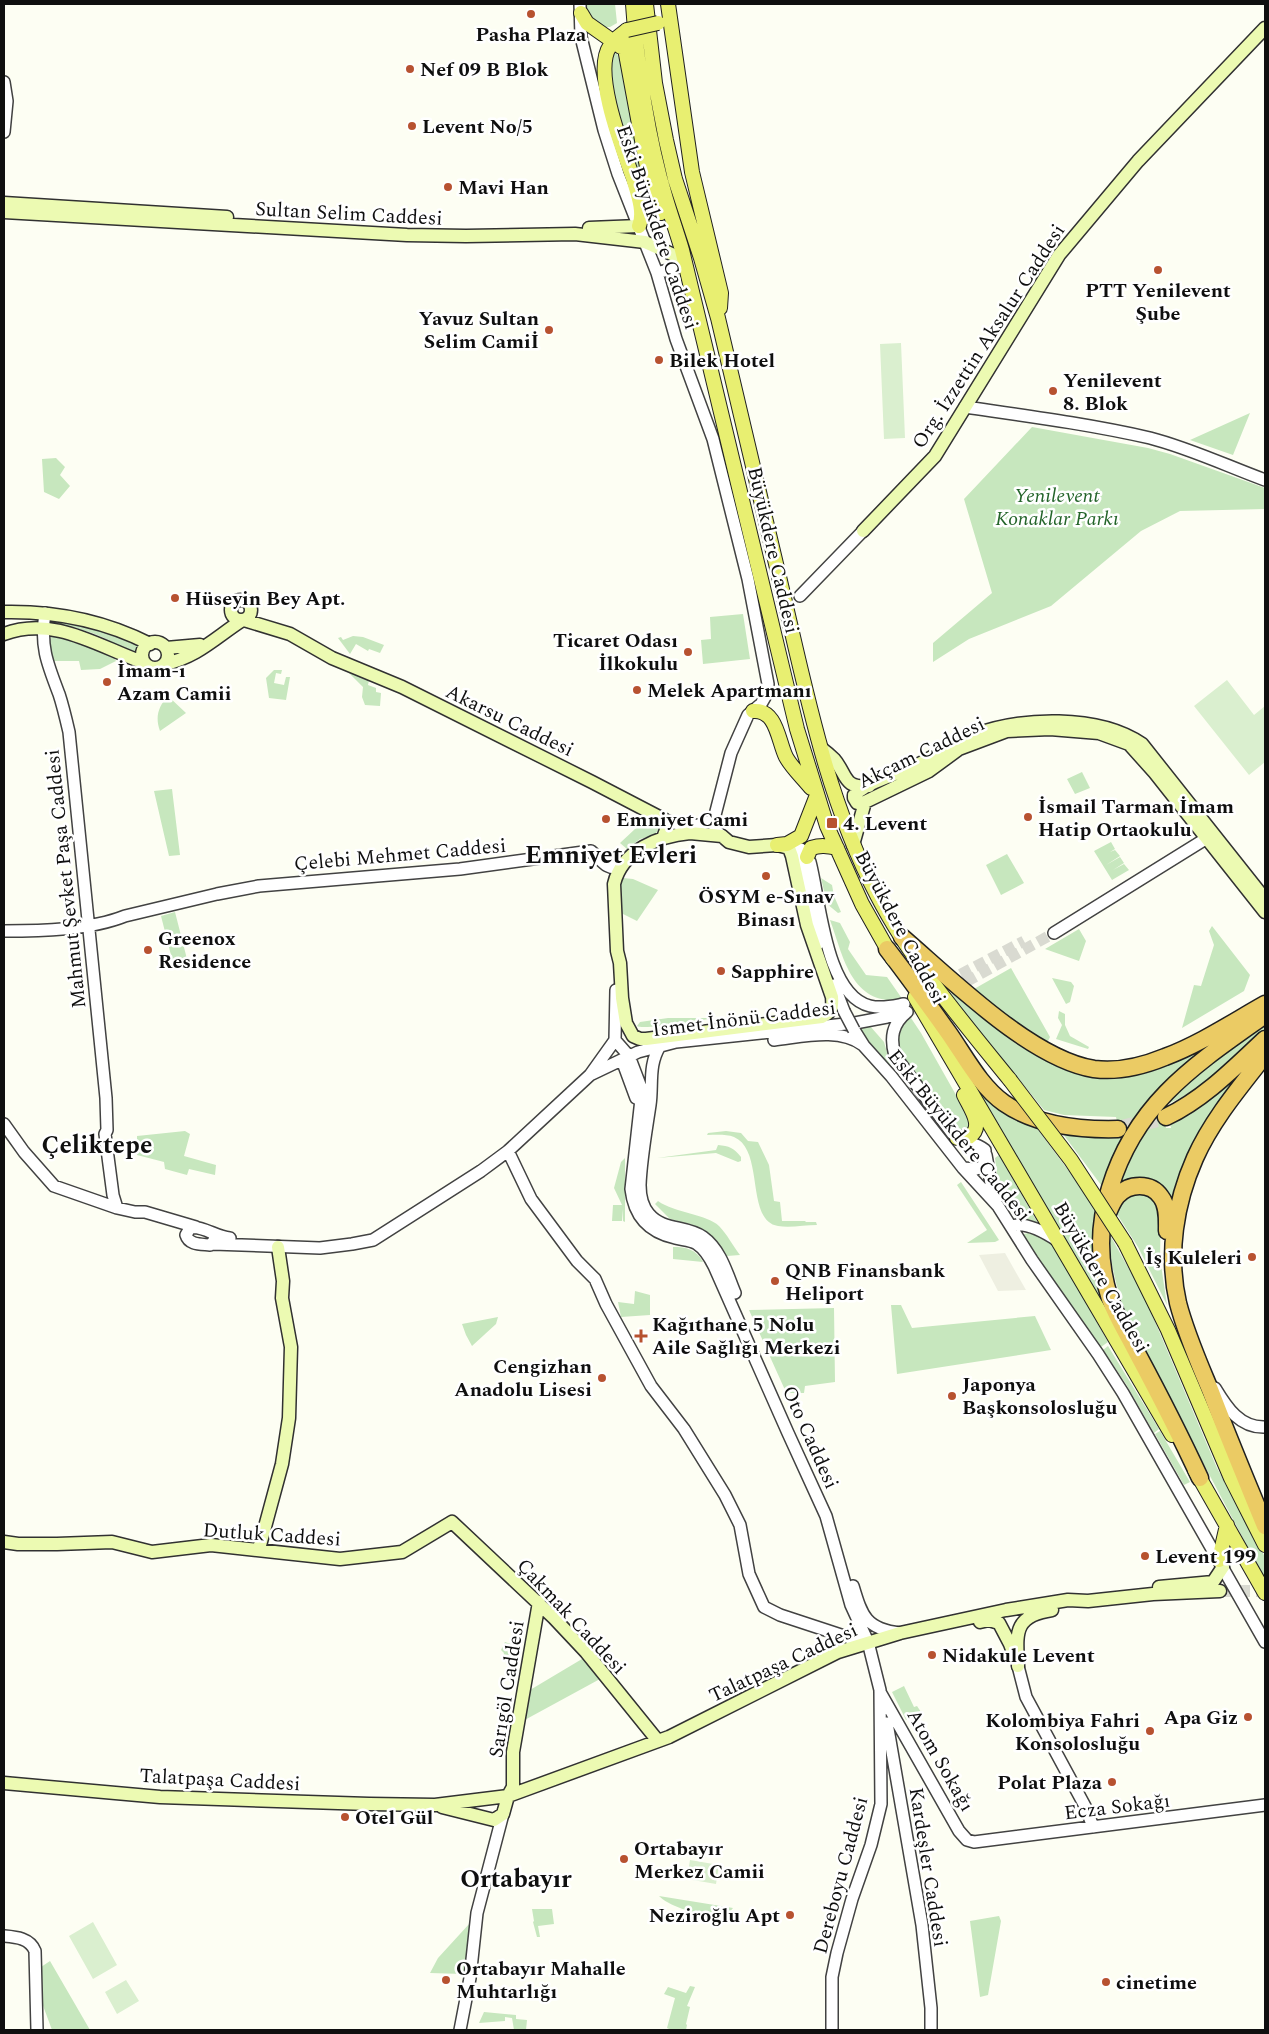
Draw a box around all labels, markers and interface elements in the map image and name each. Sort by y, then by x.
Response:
marker: Pasha Plaza [525,8,537,20]
place label: Pasha Plaza [476,20,587,50]
place label: Nef 09 B Blok [420,55,549,85]
marker: Nef 09 B Blok [404,63,416,75]
place label: Levent No/5 [422,112,533,142]
marker: Levent No/5 [406,120,418,132]
street label: Eski Büyükdere Caddesi [608,121,706,334]
place label: Mavi Han [458,173,549,203]
marker: Mavi Han [442,181,454,193]
street label: Sultan Selim Caddesi [255,194,443,234]
street label: Org. İzzettin Aksalur Caddesi [905,218,1073,455]
marker: PTT Yenilevent Şube [1152,264,1164,276]
place label: PTT Yenilevent Şube [1085,276,1231,329]
place label: Yavuz Sultan Selim Camiİ [419,304,539,357]
marker: Yavuz Sultan Selim Camiİ [543,324,555,336]
place label: Bilek Hotel [669,346,775,376]
marker: Bilek Hotel [653,354,665,366]
place label: Yenilevent 8. Blok [1063,366,1162,419]
marker: Yenilevent 8. Blok [1047,385,1059,397]
street label: Büyükdere Caddesi [739,464,807,637]
park label: Yenilevent Konaklar Parkı [995,481,1119,534]
place label: Hüseyin Bey Apt. [185,584,345,614]
marker: Hüseyin Bey Apt. [169,592,181,604]
place label: Ticaret Odası İlkokulu [553,626,678,679]
marker: Ticaret Odası İlkokulu [682,646,694,658]
place label: İmam-ı Azam Camii [117,656,231,709]
marker: İmam-ı Azam Camii [101,676,113,688]
place label: Melek Apartmanı [647,676,811,706]
street label: Akarsu Caddesi [440,677,579,765]
marker: Melek Apartmanı [631,684,643,696]
street label: Akçam Caddesi [853,709,990,797]
street label: Mahmut Şevket Paşa Caddesi [37,748,95,1010]
place label: İsmail Tarman İmam Hatip Ortaokulu [1038,792,1234,845]
place label: Emniyet Cami [616,805,748,835]
place label: 4. Levent [843,809,927,839]
marker: İsmail Tarman İmam Hatip Ortaokulu [1022,811,1034,823]
marker: Emniyet Cami [600,813,612,825]
marker: 4. Levent [825,816,839,830]
street label: Çelebi Mehmet Caddesi [293,831,507,879]
district label: Emniyet Evleri [525,837,697,875]
street label: Büyükdere Caddesi [847,845,953,1010]
marker: ÖSYM e-Sınav Binası [760,870,772,882]
place label: ÖSYM e-Sınav Binası [698,882,835,935]
place label: Greenox Residence [158,924,251,977]
marker: Greenox Residence [142,944,154,956]
place label: Sapphire [731,957,814,987]
marker: Sapphire [715,965,727,977]
street label: İsmet İnönü Caddesi [651,993,838,1045]
street label: Eski Büyükdere Caddesi [880,1043,1038,1228]
district label: Çeliktepe [42,1127,152,1165]
street label: Büyükdere Caddesi [1045,1196,1157,1359]
place label: İş Kuleleri [1145,1243,1242,1273]
marker: İş Kuleleri [1246,1251,1258,1263]
place label: QNB Finansbank Heliport [785,1256,945,1309]
marker: QNB Finansbank Heliport [769,1275,781,1287]
place label: Kağıthane 5 Nolu Aile Sağlığı Merkezi [652,1310,840,1363]
marker: Kağıthane 5 Nolu Aile Sağlığı Merkezi [634,1329,648,1343]
place label: Cengizhan Anadolu Lisesi [454,1352,592,1405]
place label: Japonya Başkonsolosluğu [962,1370,1117,1423]
marker: Cengizhan Anadolu Lisesi [596,1372,608,1384]
street label: Oto Caddesi [774,1381,846,1494]
marker: Japonya Başkonsolosluğu [946,1390,958,1402]
street label: Dutluk Caddesi [202,1515,342,1555]
place label: Levent 199 [1155,1542,1256,1572]
marker: Levent 199 [1139,1550,1151,1562]
street label: Çakmak Caddesi [509,1552,633,1682]
street label: Talatpaşa Caddesi [704,1615,863,1711]
street label: Sarıgöl Caddesi [481,1618,533,1760]
place label: Nidakule Levent [942,1641,1095,1671]
marker: Nidakule Levent [926,1649,938,1661]
place label: Apa Giz [1164,1703,1238,1733]
street label: Atom Sokağı [899,1704,982,1817]
place label: Kolombiya Fahri Konsolosluğu [985,1706,1140,1759]
marker: Apa Giz [1242,1711,1254,1723]
marker: Kolombiya Fahri Konsolosluğu [1144,1725,1156,1737]
street label: Talatpaşa Caddesi [139,1761,301,1799]
place label: Polat Plaza [997,1768,1103,1798]
marker: Polat Plaza [1106,1776,1118,1788]
street label: Kardeşler Caddesi [901,1785,955,1949]
street label: Ecza Sokağı [1062,1786,1172,1828]
street label: Dereboyu Caddesi [806,1793,876,1957]
place label: Otel Gül [355,1803,433,1833]
marker: Otel Gül [339,1811,351,1823]
place label: Ortabayır Merkez Camii [634,1834,765,1887]
marker: Ortabayır Merkez Camii [618,1853,630,1865]
district label: Ortabayır [460,1861,572,1899]
place label: Neziroğlu Apt [649,1901,780,1931]
marker: Neziroğlu Apt [784,1909,796,1921]
place label: Ortabayır Mahalle Muhtarlığı [456,1954,626,2007]
place label: cinetime [1116,1968,1197,1998]
marker: Ortabayır Mahalle Muhtarlığı [440,1974,452,1986]
marker: cinetime [1100,1976,1112,1988]

